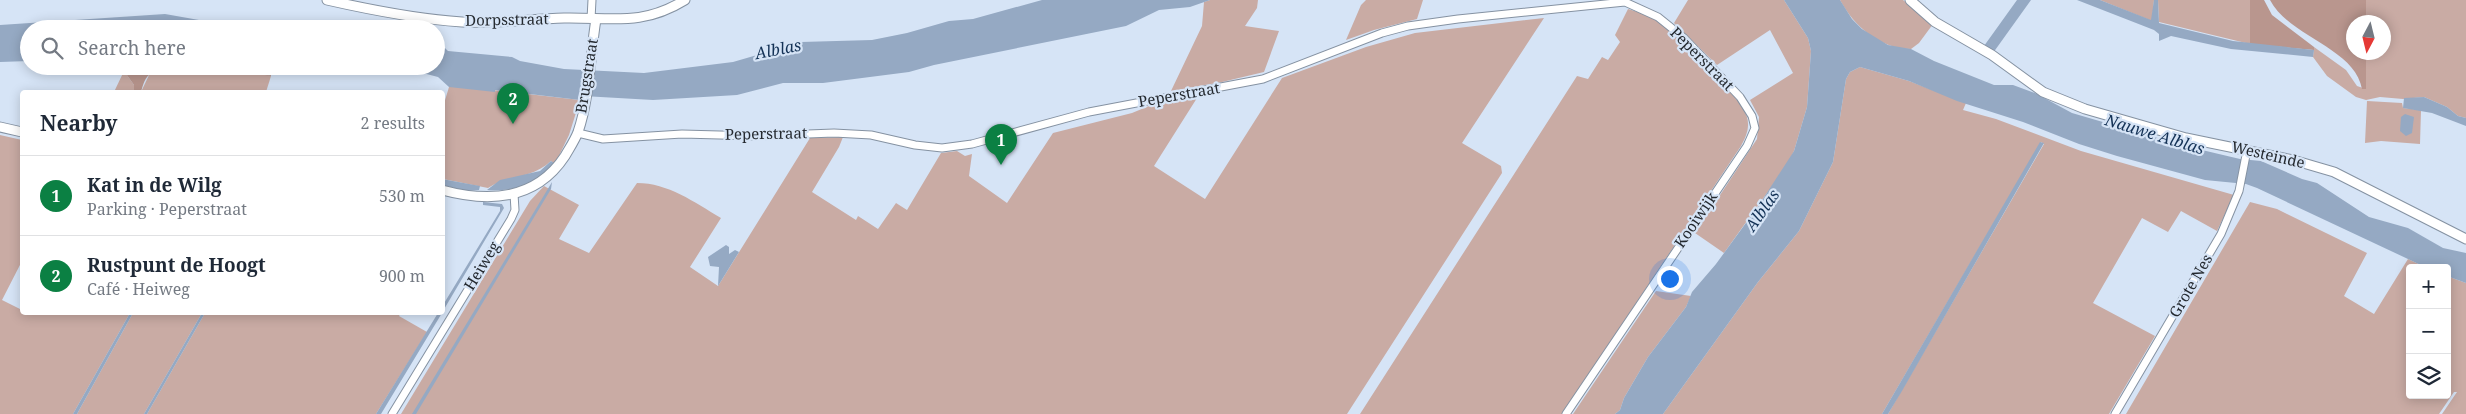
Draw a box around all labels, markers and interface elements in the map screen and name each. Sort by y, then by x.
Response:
street label: Dorpsstraat [465,8,549,30]
north arrow [2346,15,2391,60]
search box [20,20,445,75]
street label: Peperstraat [1667,22,1739,94]
icon: search [38,34,66,62]
water label: Alblas [752,34,803,64]
text: Search here [78,35,186,61]
street label: Brugstraat [570,37,602,115]
street label: Peperstraat [1137,77,1221,111]
pin: 2 [497,83,529,124]
water label: Nauwe Alblas [2102,108,2207,160]
text: Nearby [40,109,118,137]
text: 2 results [361,112,425,134]
street label: Peperstraat [725,122,807,144]
pin: 1 [985,124,1017,165]
street label: Westeinde [2230,136,2307,172]
text: Kat in de Wilg [87,172,222,198]
text: 1 [51,185,61,207]
text: 530 m [379,185,425,207]
water label: Alblas [1739,185,1784,236]
street label: Kooiwijk [1669,187,1721,251]
text: Parking · Peperstraat [87,198,247,220]
street label: Heiweg [459,237,504,294]
street label: Grote Nes [2164,250,2216,321]
text: Rustpunt de Hoogt [87,252,266,278]
map controls [2406,264,2451,399]
button: + [2406,264,2451,309]
text: 2 [51,265,61,287]
text: 900 m [379,265,425,287]
your location [1657,266,1683,292]
text: Café · Heiweg [87,278,190,300]
button: − [2406,309,2451,354]
button: layers [2406,354,2451,399]

